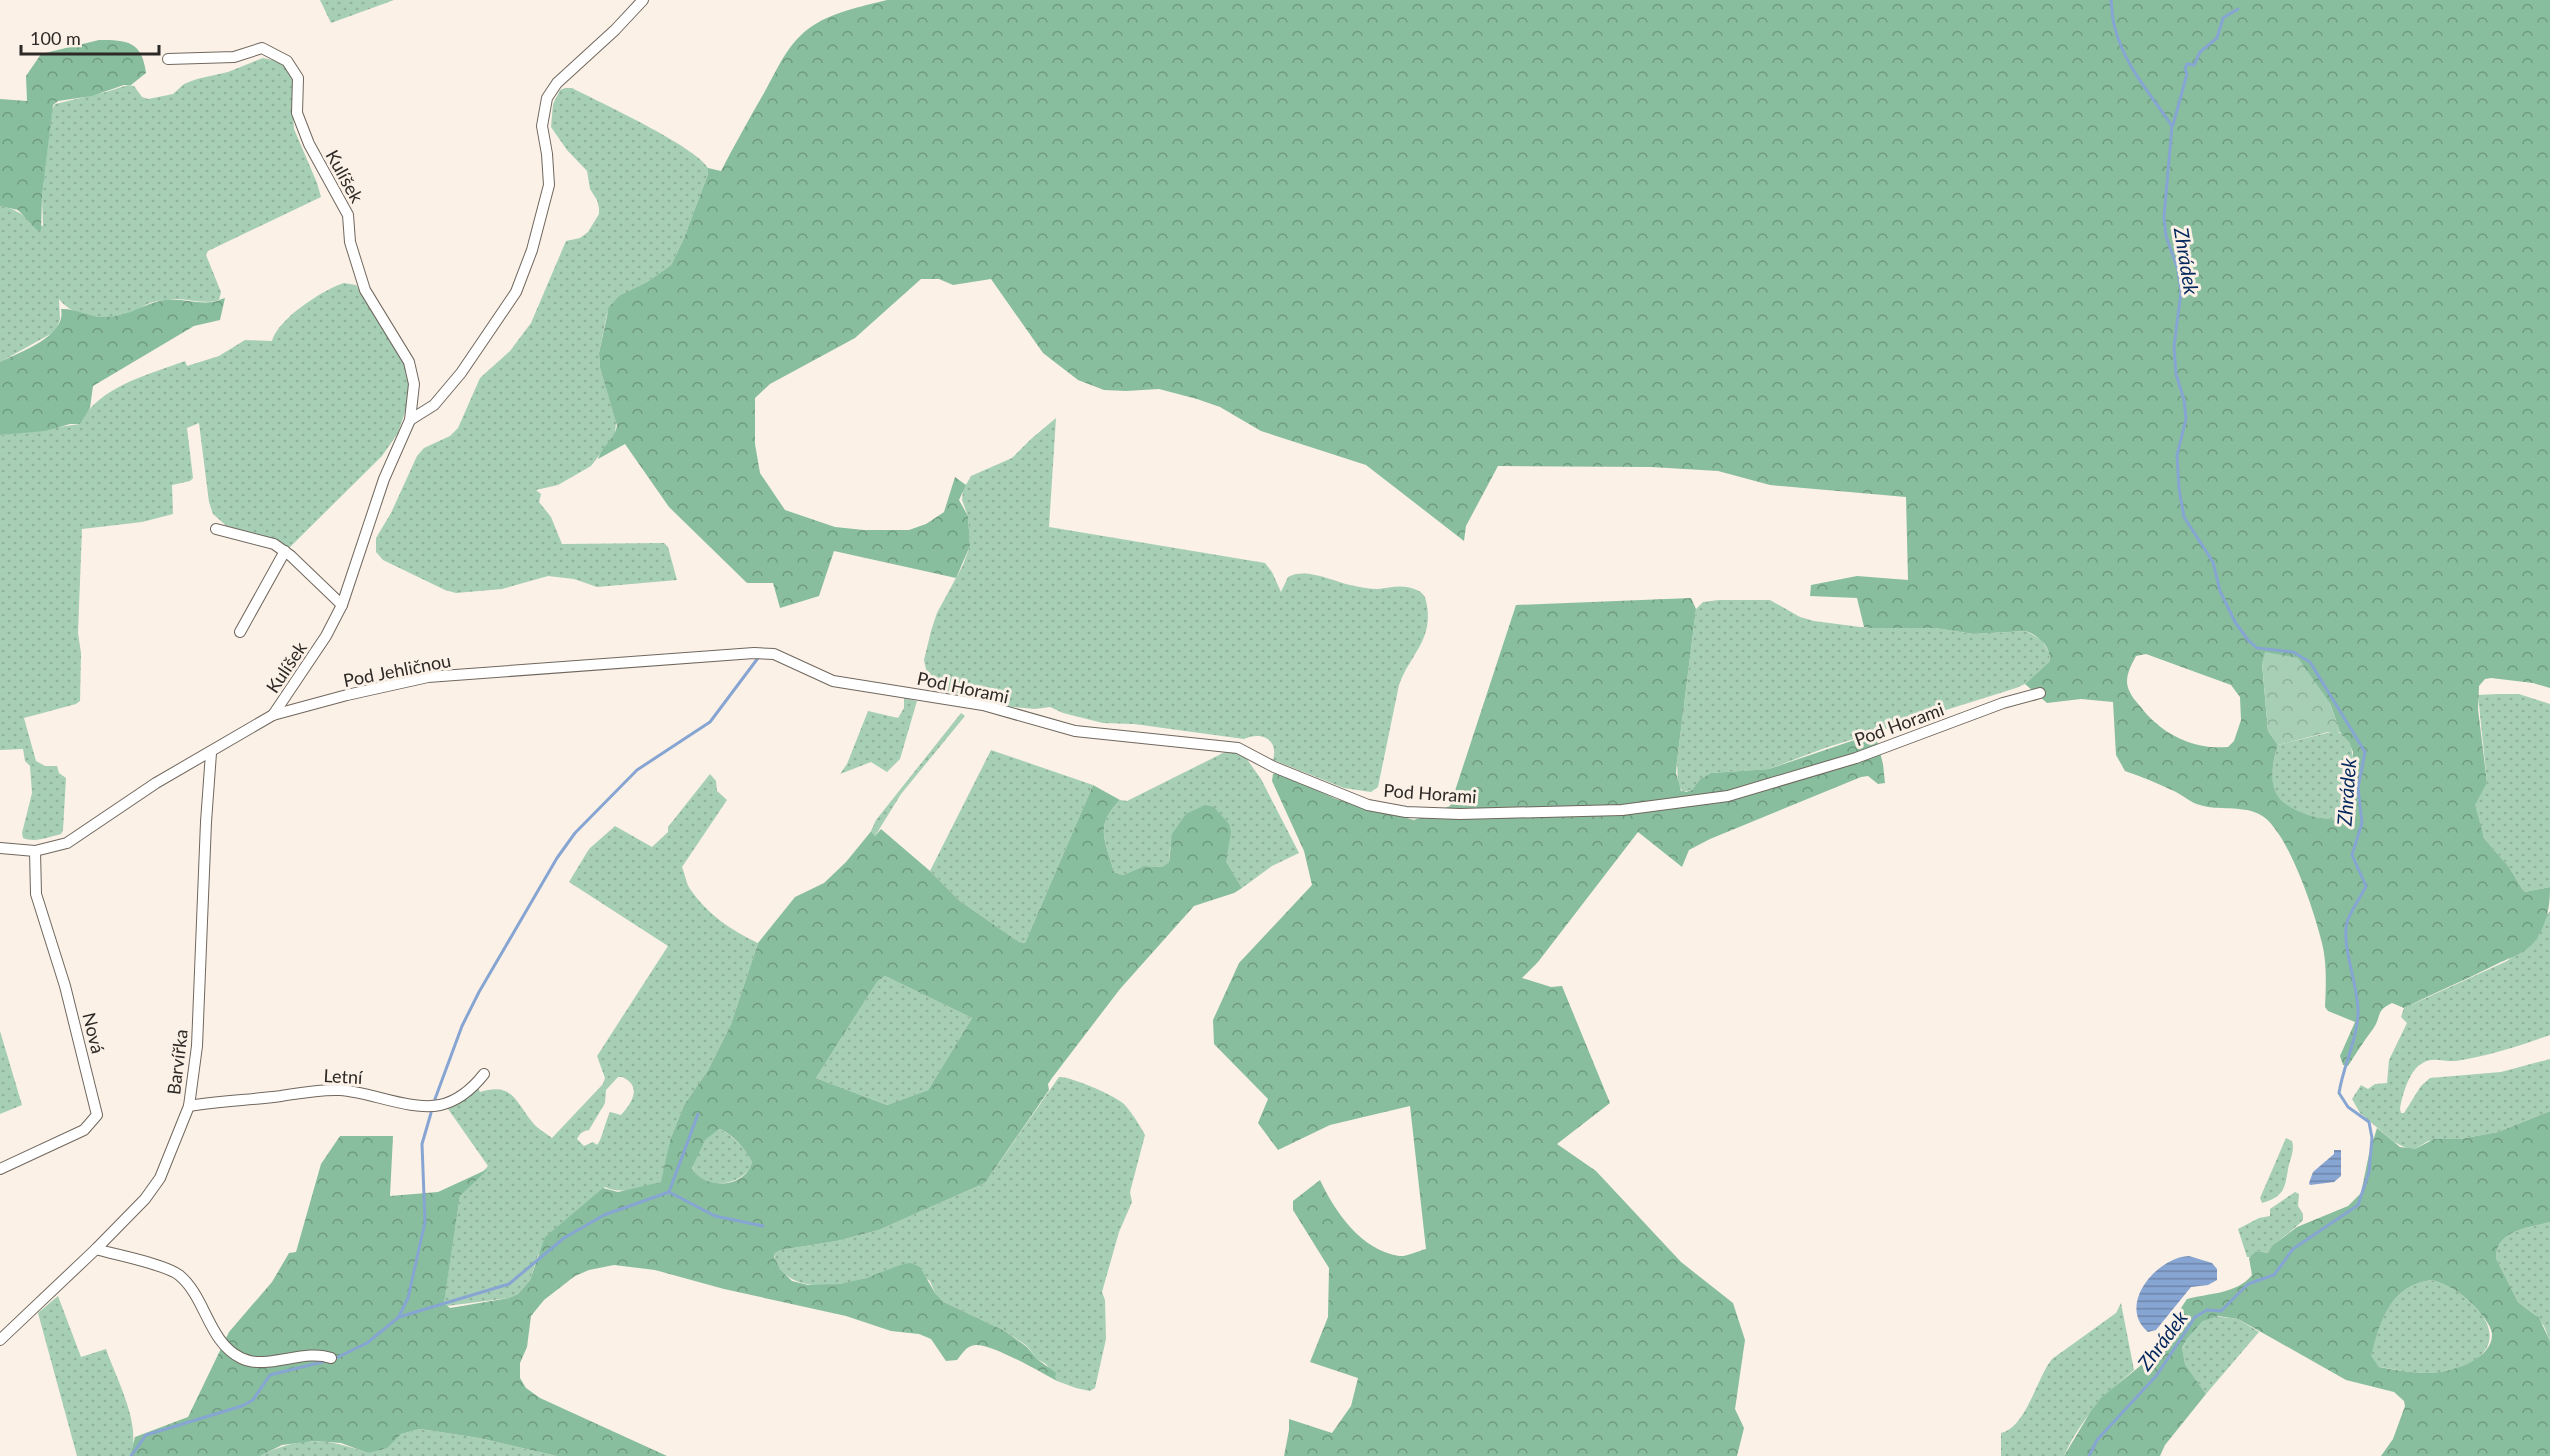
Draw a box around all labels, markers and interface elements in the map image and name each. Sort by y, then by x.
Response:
scale bar [21,18,159,56]
text: 100 m [30,27,81,49]
street label: Kulíšek [322,146,369,207]
water label: Zhrádek [2170,225,2204,297]
street label: Kulíšek [261,637,311,697]
street label: Pod Jehličnou [341,649,453,691]
street label: Pod Horami [915,667,1011,707]
street label: Pod Horami [1851,698,1947,750]
water label: Zhrádek [2332,757,2360,828]
street label: Pod Horami [1383,779,1477,807]
street label: Nová [78,1010,110,1056]
street label: Barvířka [162,1028,192,1096]
street label: Letní [323,1064,364,1088]
water label: Zhrádek [2131,1305,2192,1375]

